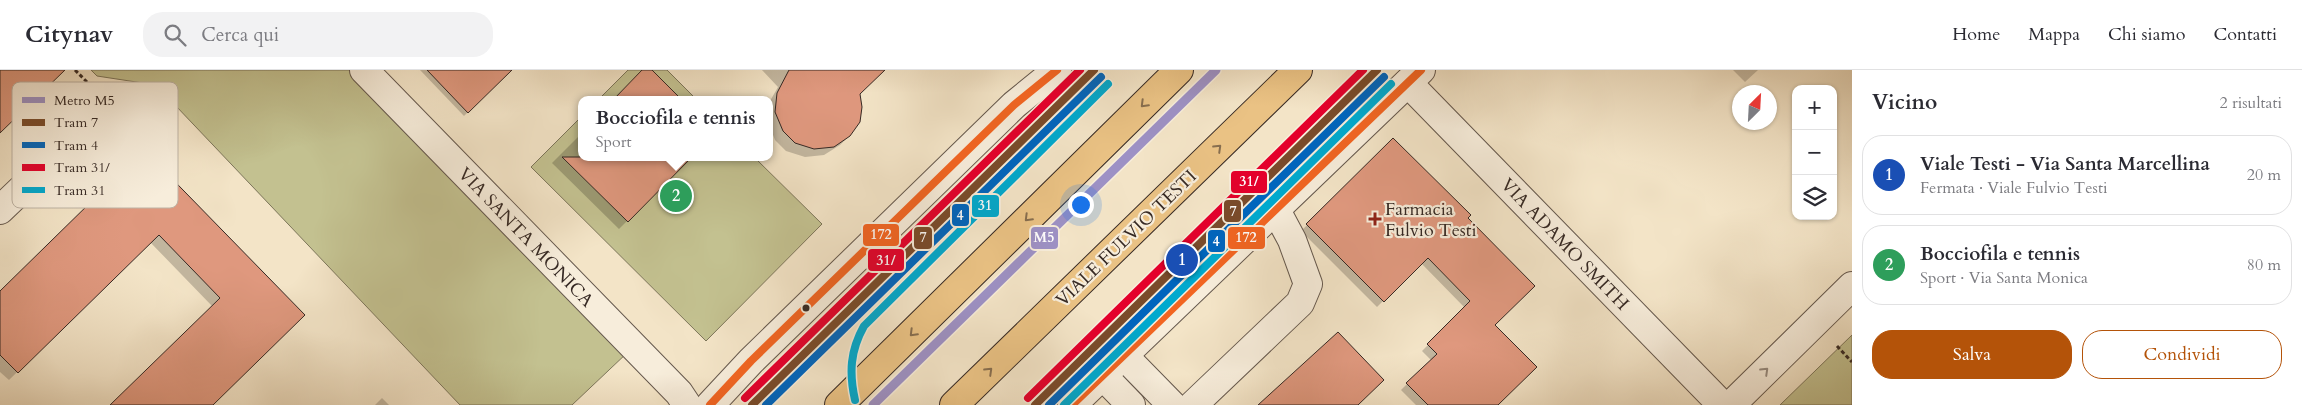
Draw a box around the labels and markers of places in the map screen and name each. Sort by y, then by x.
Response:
pin: 2 [660,177,692,215]
place label: Farmacia Fulvio Testi [1385,197,1477,243]
marker: Farmacia Fulvio Testi [1369,213,1381,225]
pin: 1 [1166,241,1198,279]
unlabelled marker [801,303,811,313]

